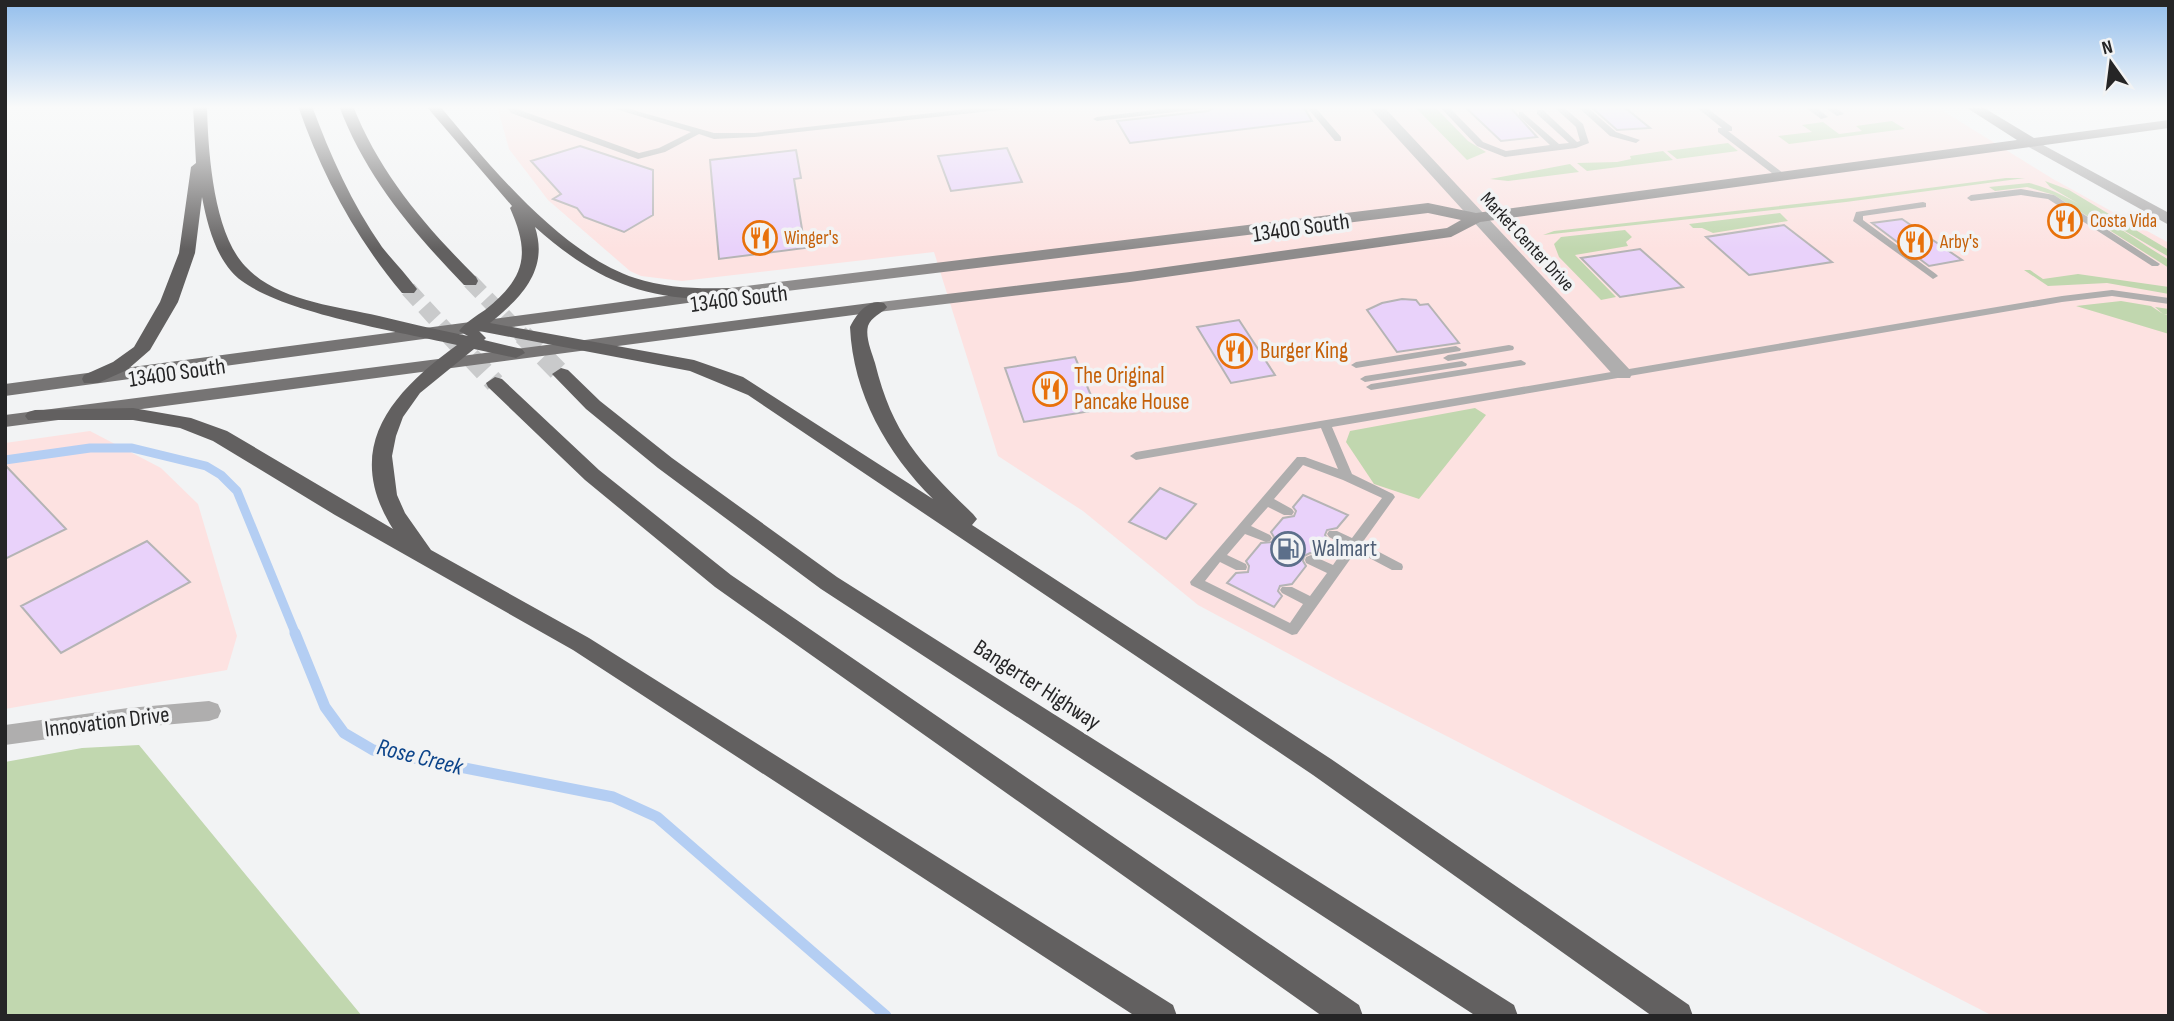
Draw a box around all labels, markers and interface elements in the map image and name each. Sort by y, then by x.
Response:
north arrow [2076,28,2146,98]
text: N [2100,36,2115,60]
street label: Market Center Drive [1475,188,1579,296]
restaurant icon: Costa Vida [2046,202,2084,240]
street label: 13400 South [1251,207,1351,249]
place label: Costa Vida [2090,210,2157,233]
restaurant icon: Winger's [741,219,779,257]
restaurant icon: Arby's [1896,223,1934,261]
place label: Winger's [784,227,839,250]
place label: Arby's [1939,231,1979,254]
street label: 13400 South [689,279,789,319]
restaurant icon: Burger King [1216,332,1254,370]
place label: Burger King [1260,337,1348,365]
street label: 13400 South [127,352,227,394]
place label: The Original Pancake House [1074,362,1190,416]
restaurant icon: The Original Pancake House [1031,370,1069,408]
fuel station icon: Walmart [1269,530,1307,568]
place label: Walmart [1312,535,1377,563]
street label: Bangerter Highway [968,634,1106,736]
street label: Innovation Drive [43,700,171,744]
water label: Rose Creek [374,732,467,782]

